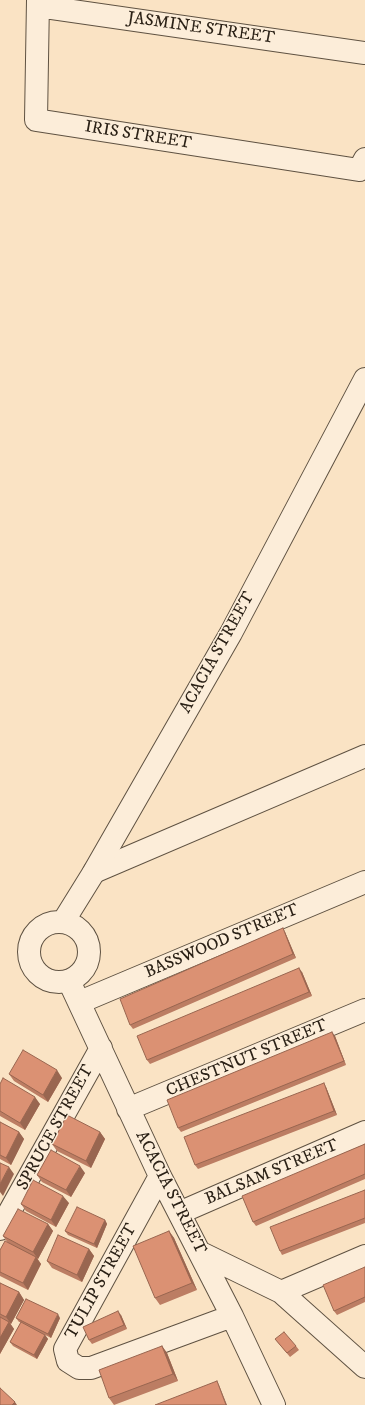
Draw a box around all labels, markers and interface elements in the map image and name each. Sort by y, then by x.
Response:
street label: JASMINE STREET [126,9,276,49]
street label: IRIS STREET [83,117,193,155]
street label: ACACIA STREET [176,589,260,717]
street label: BASSWOOD STREET [142,900,302,984]
street label: CHESTNUT STREET [163,1016,331,1102]
street label: SPRUCE STREET [13,1062,99,1194]
street label: ACACIA STREET [130,1128,210,1258]
street label: BALSAM STREET [202,1136,342,1210]
street label: TULIP STREET [62,1221,142,1343]

